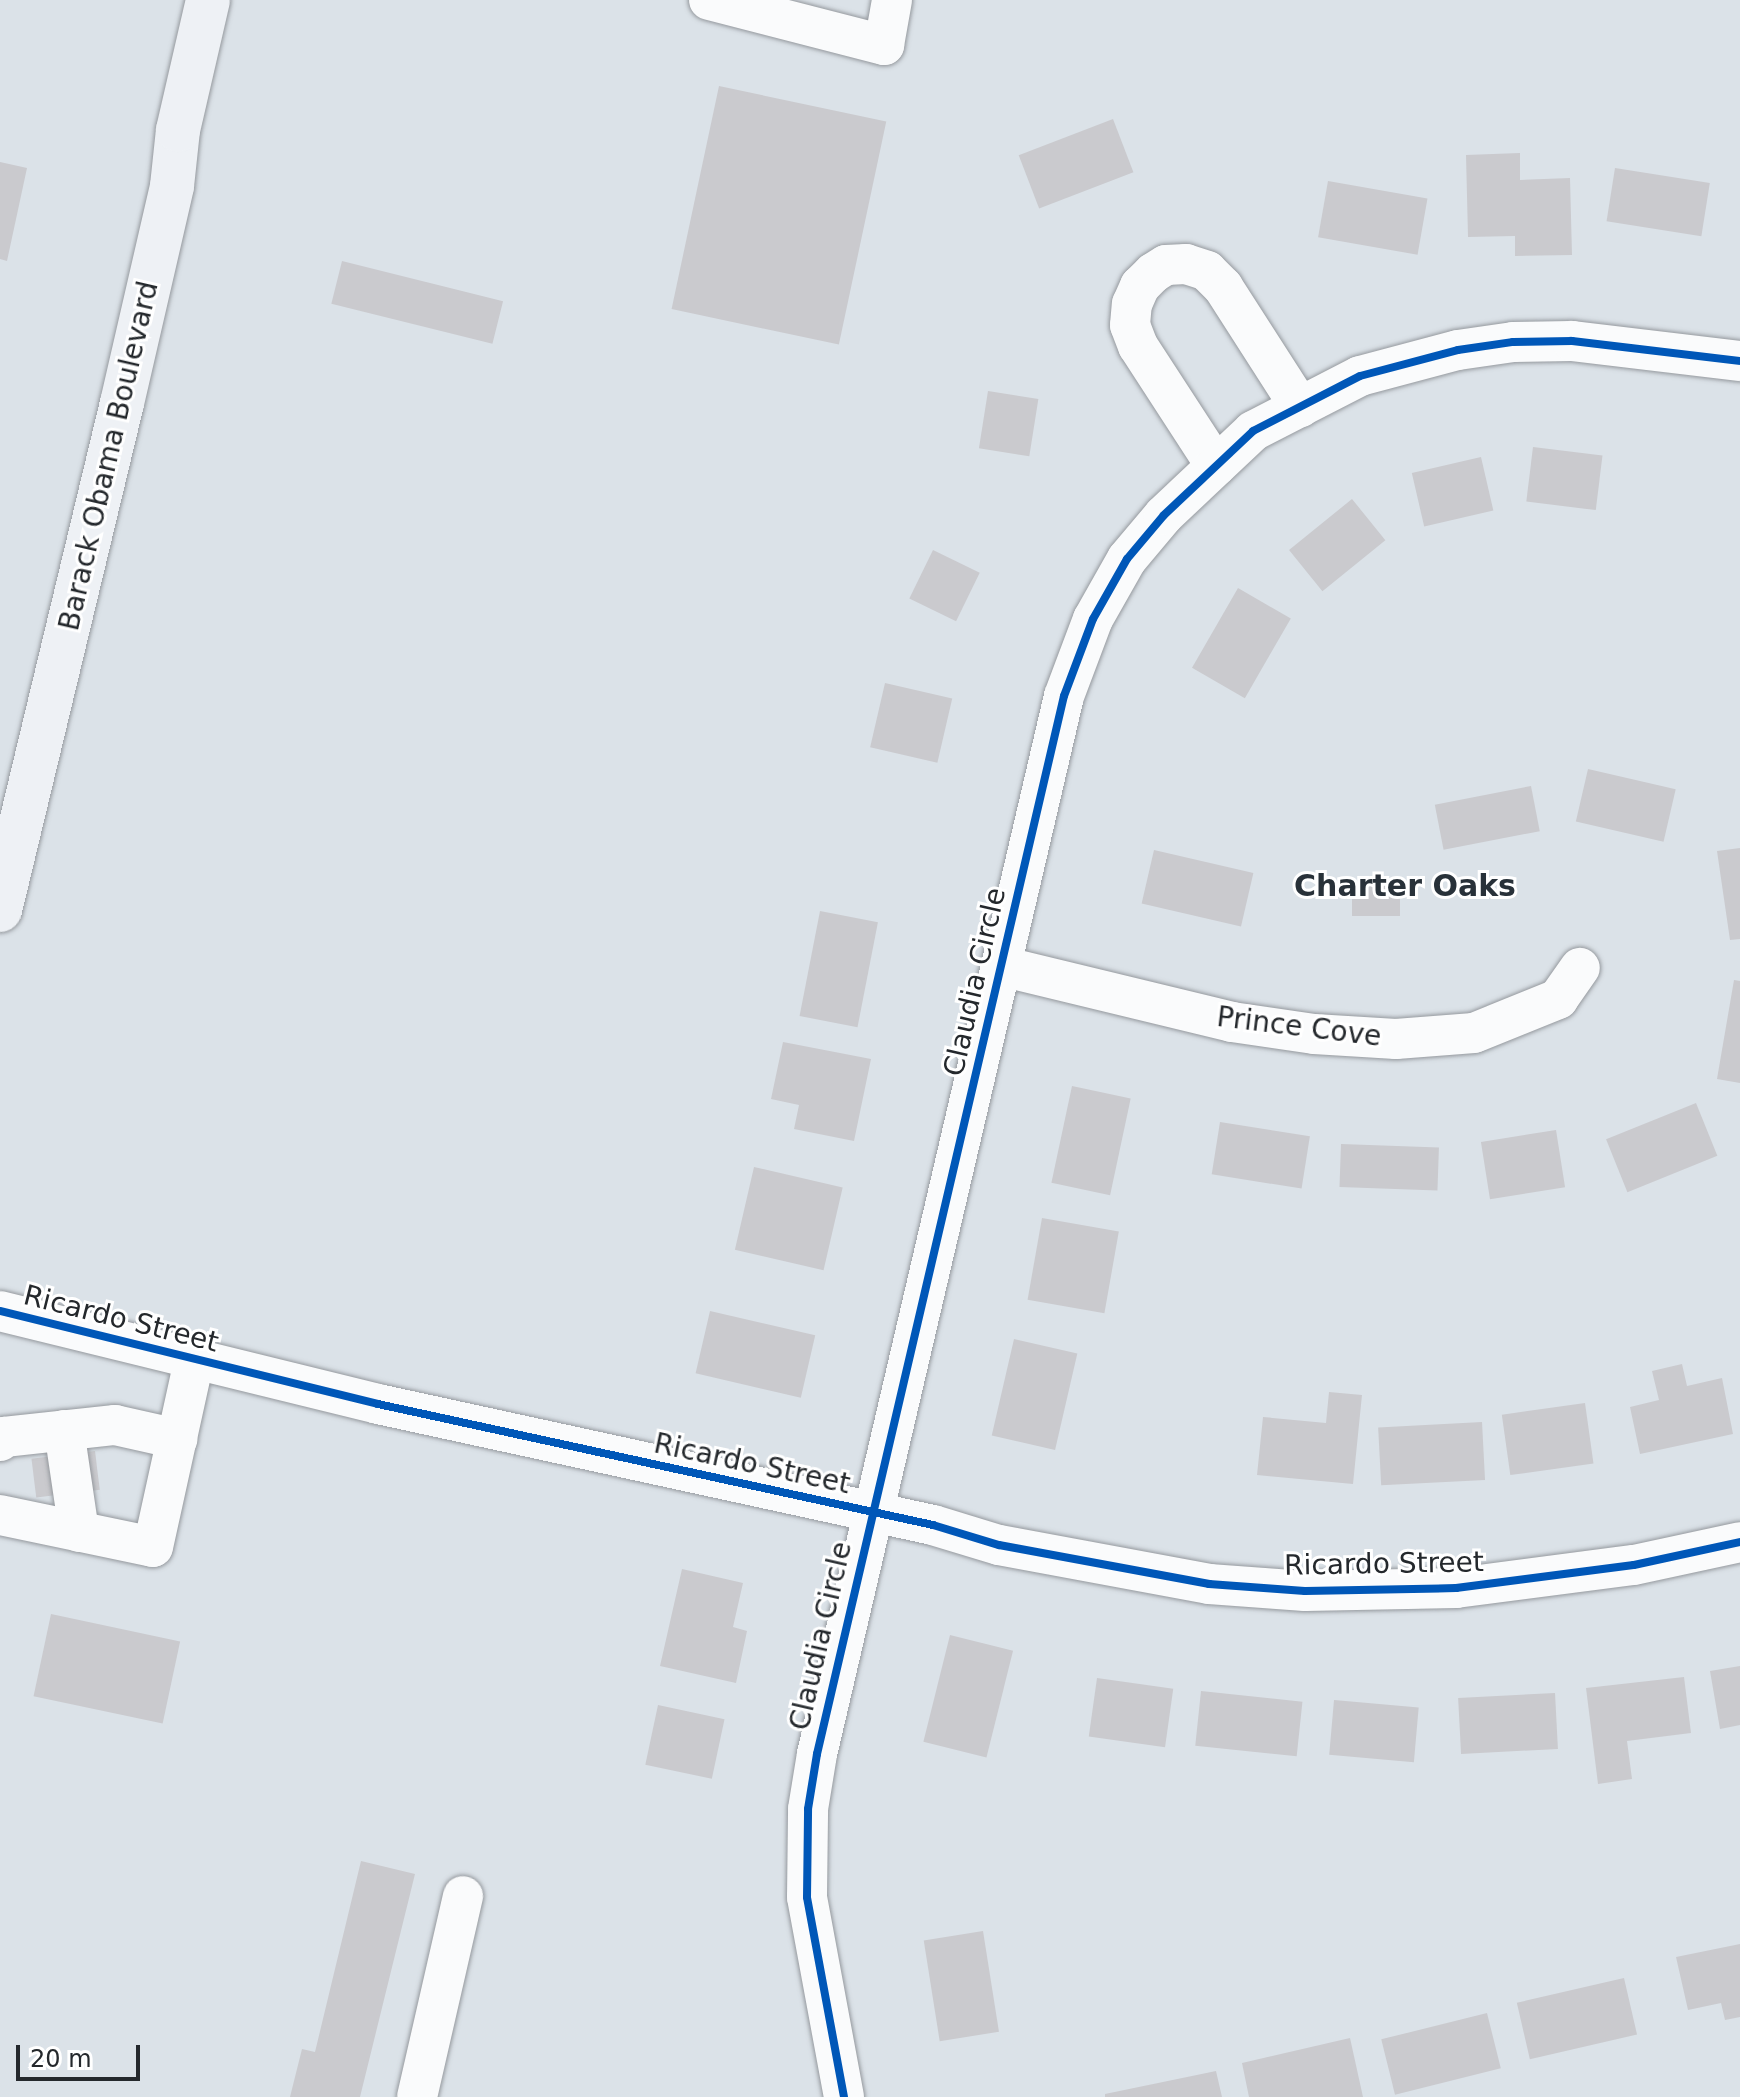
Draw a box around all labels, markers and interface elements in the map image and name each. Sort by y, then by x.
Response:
street label: Barack Obama Boulevard [52,278,166,634]
district label: Charter Oaks [1294,868,1516,904]
street label: Claudia Circle [937,884,1013,1080]
street label: Prince Cove [1215,1000,1383,1054]
street label: Ricardo Street [20,1279,222,1359]
street label: Ricardo Street [651,1427,853,1501]
street label: Claudia Circle [783,1538,859,1734]
street label: Ricardo Street [1284,1545,1484,1583]
scale bar [20,2029,144,2079]
text: 20 m [30,2045,92,2073]

